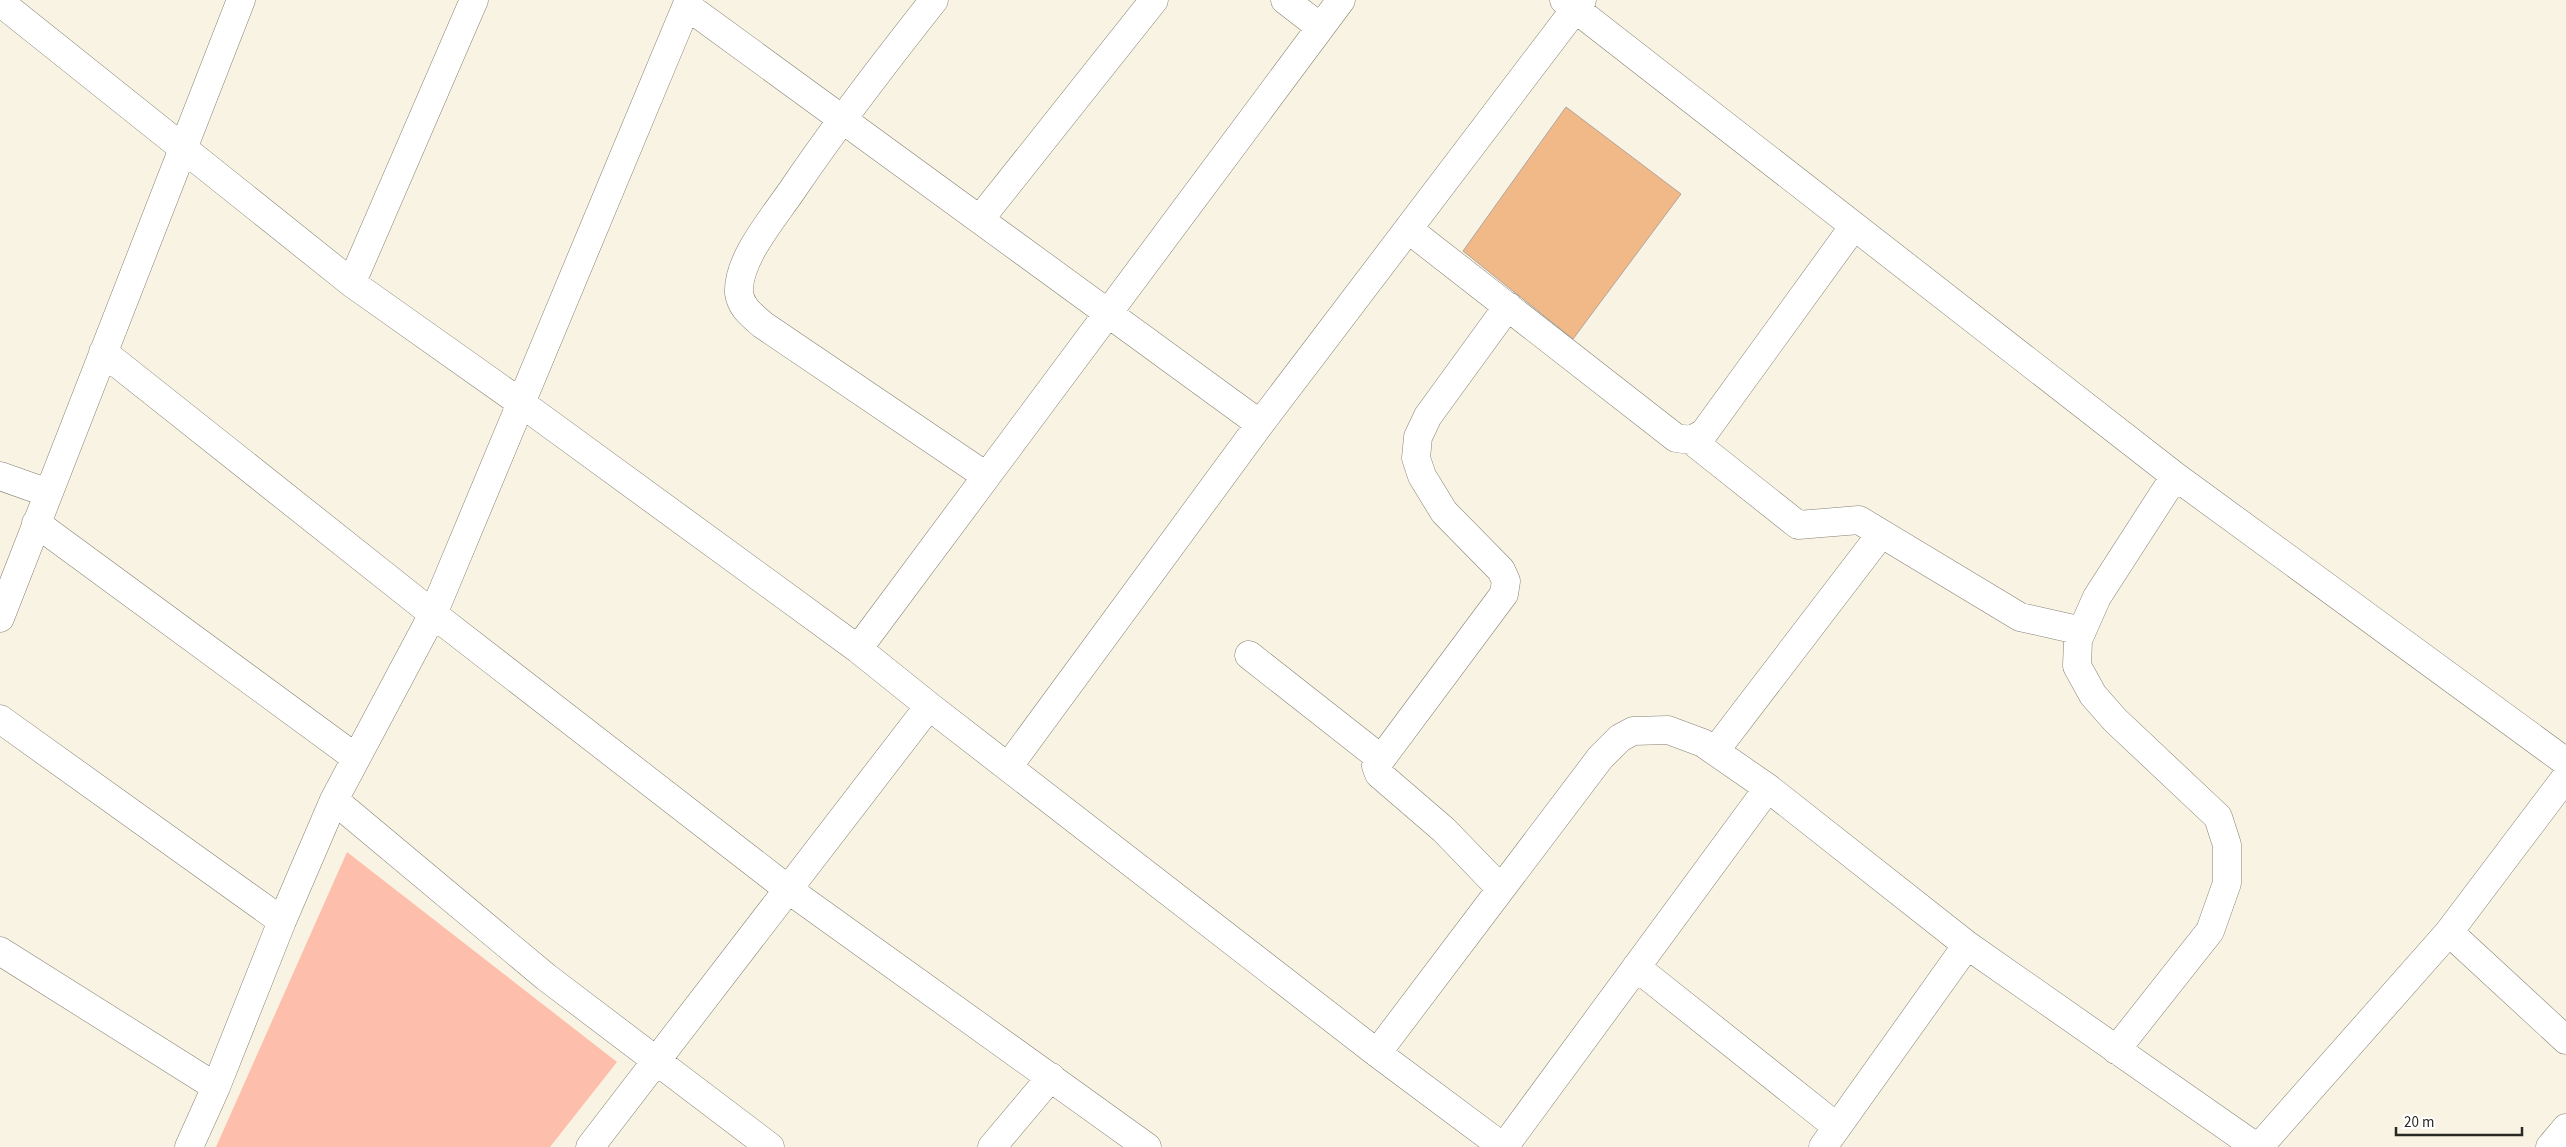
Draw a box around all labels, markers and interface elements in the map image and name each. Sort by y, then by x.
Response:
scale bar [2396,1104,2522,1136]
text: 20 m [2404,1112,2434,1133]

